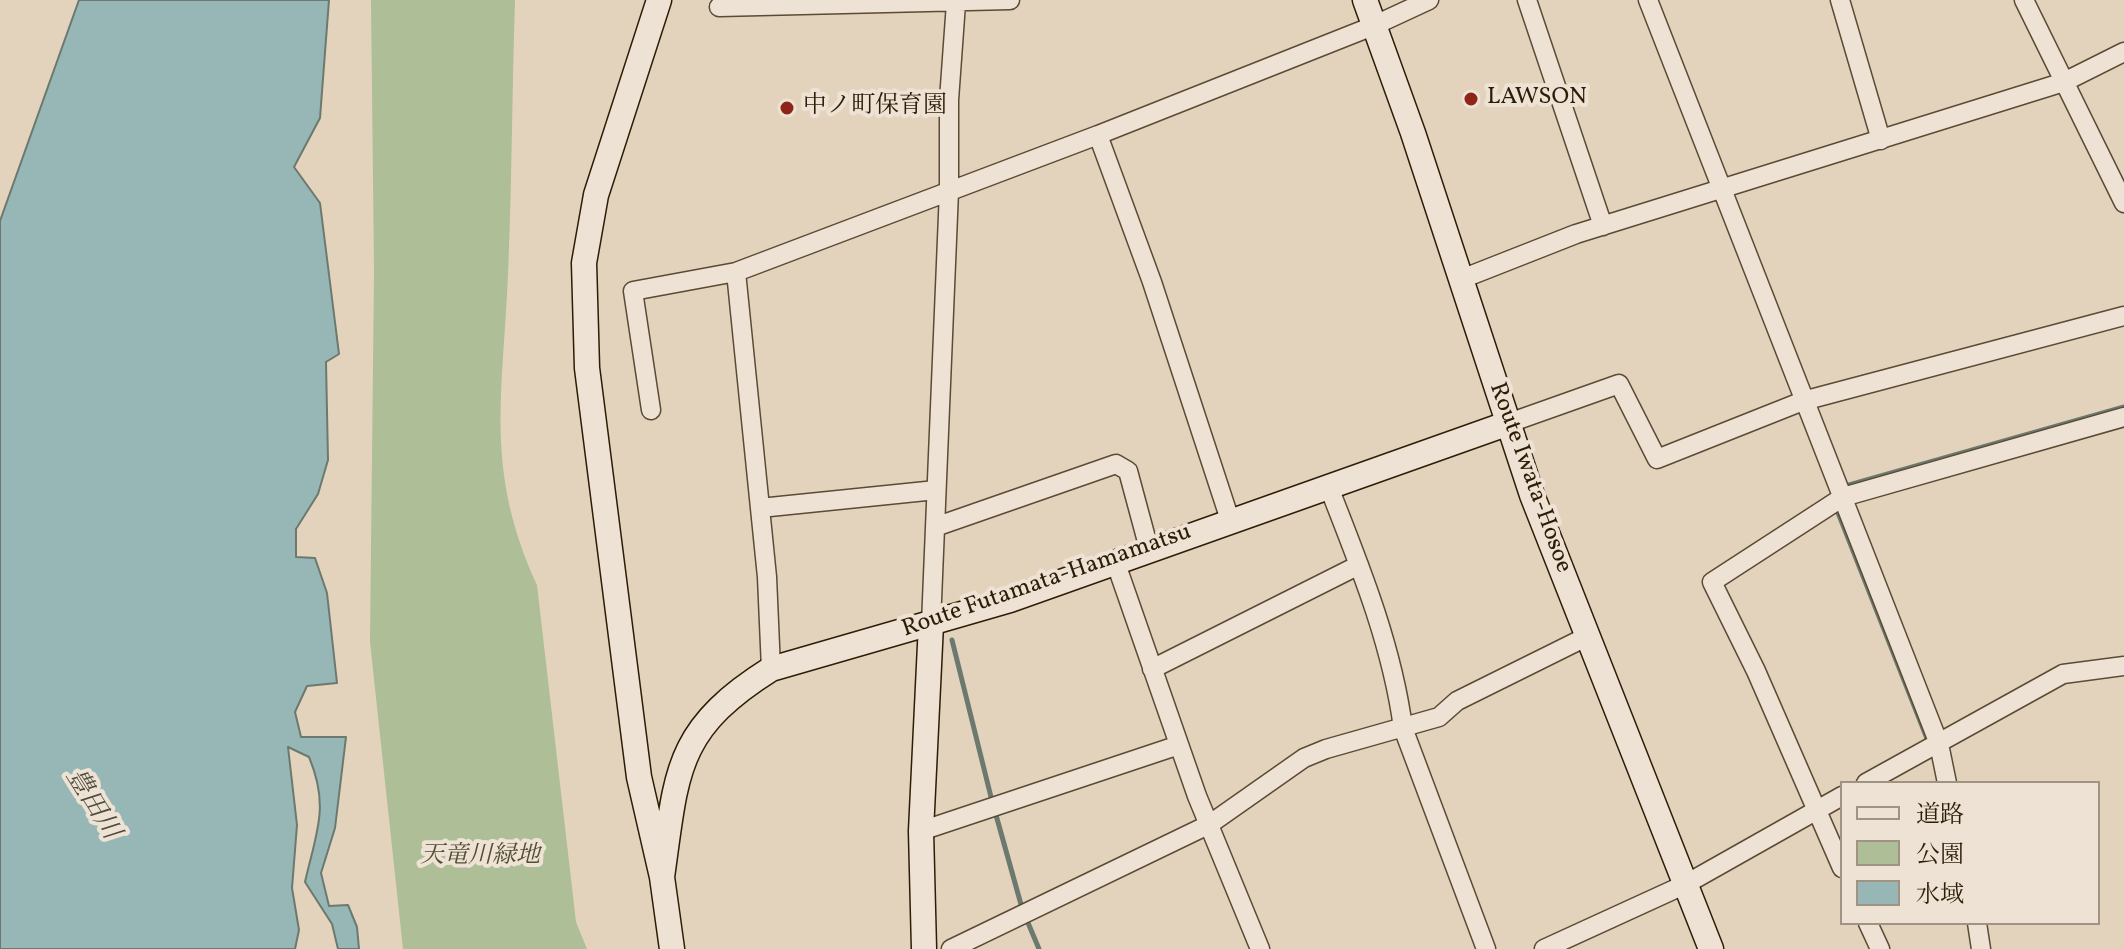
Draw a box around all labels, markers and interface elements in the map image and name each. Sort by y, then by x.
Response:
place label: LAWSON [1487,85,1587,113]
marker: LAWSON [1462,90,1480,108]
place label: 中ノ町保育園 [803,94,947,122]
marker: 中ノ町保育園 [778,99,796,117]
street label: Route Iwata-Hosoe [1481,379,1577,577]
street label: Route Futamata-Hamamatsu [899,519,1195,645]
water label: 豊田川 [57,764,125,846]
legend [1840,781,2100,925]
text: 道路 [1916,799,1964,833]
text: 公園 [1916,839,1964,873]
park label: 天竜川緑地 [420,844,540,872]
text: 水域 [1916,879,1964,913]

